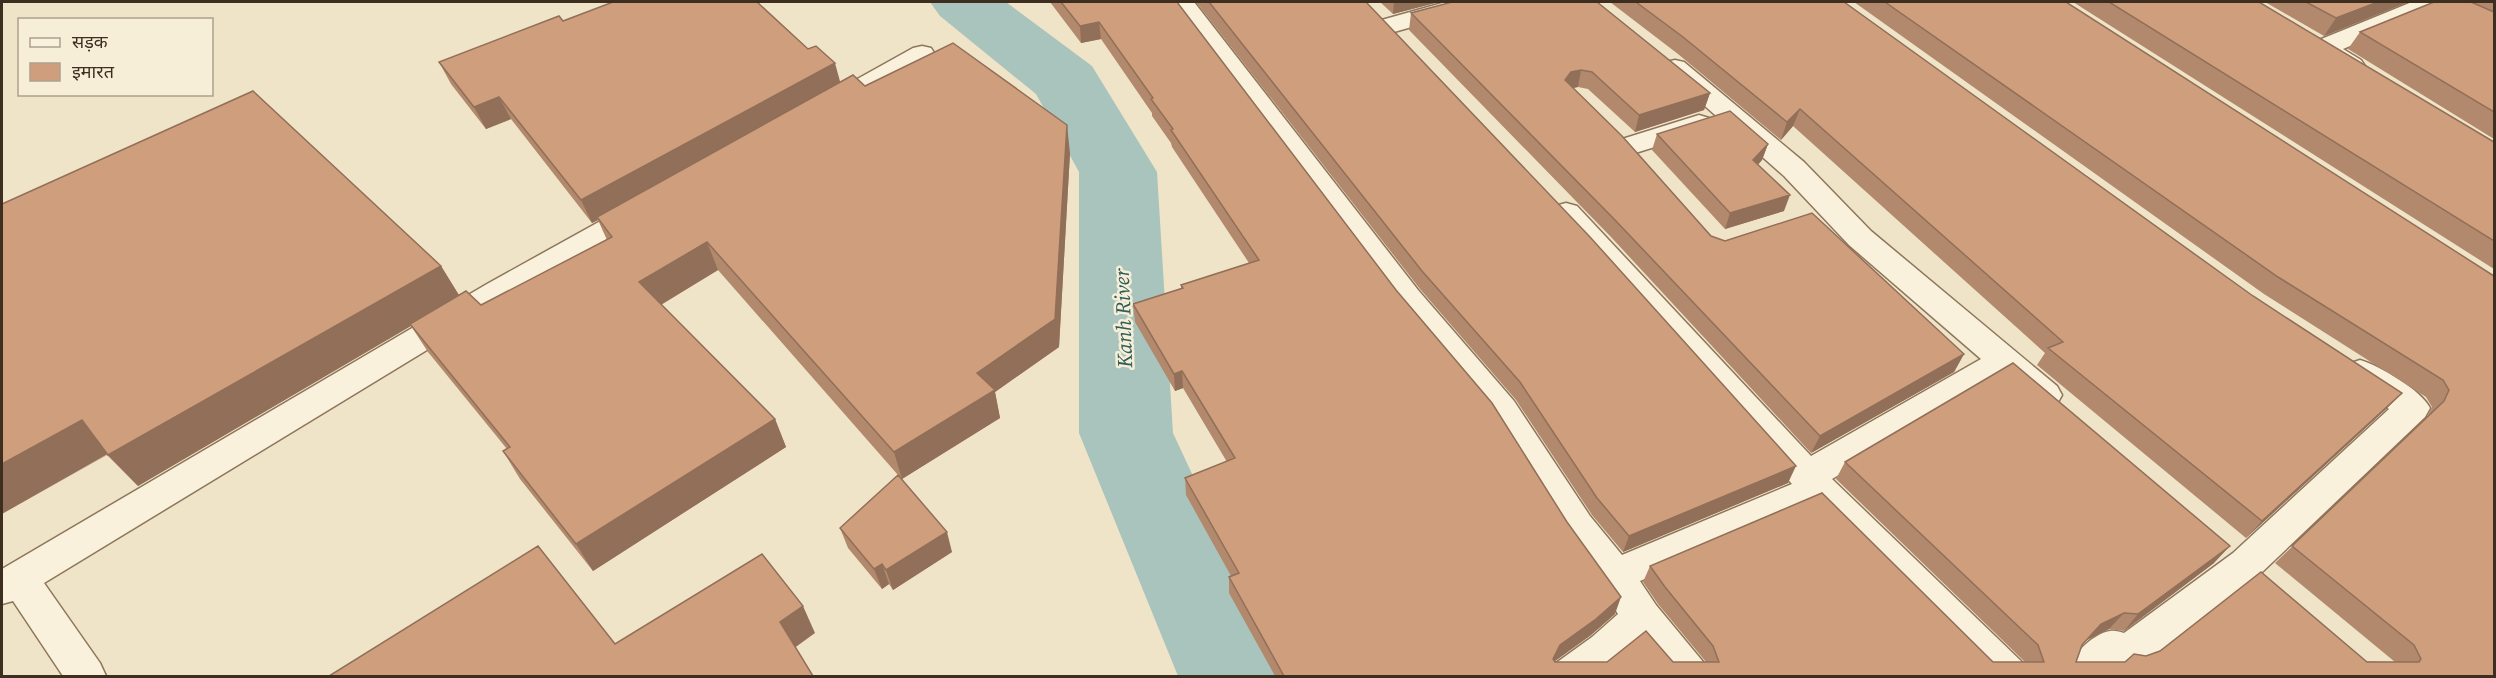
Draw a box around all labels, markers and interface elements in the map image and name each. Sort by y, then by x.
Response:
legend [18,18,213,96]
text: सड़क [72,29,109,54]
text: इमारत [72,59,115,84]
water label: Kanh River [1107,267,1139,369]

